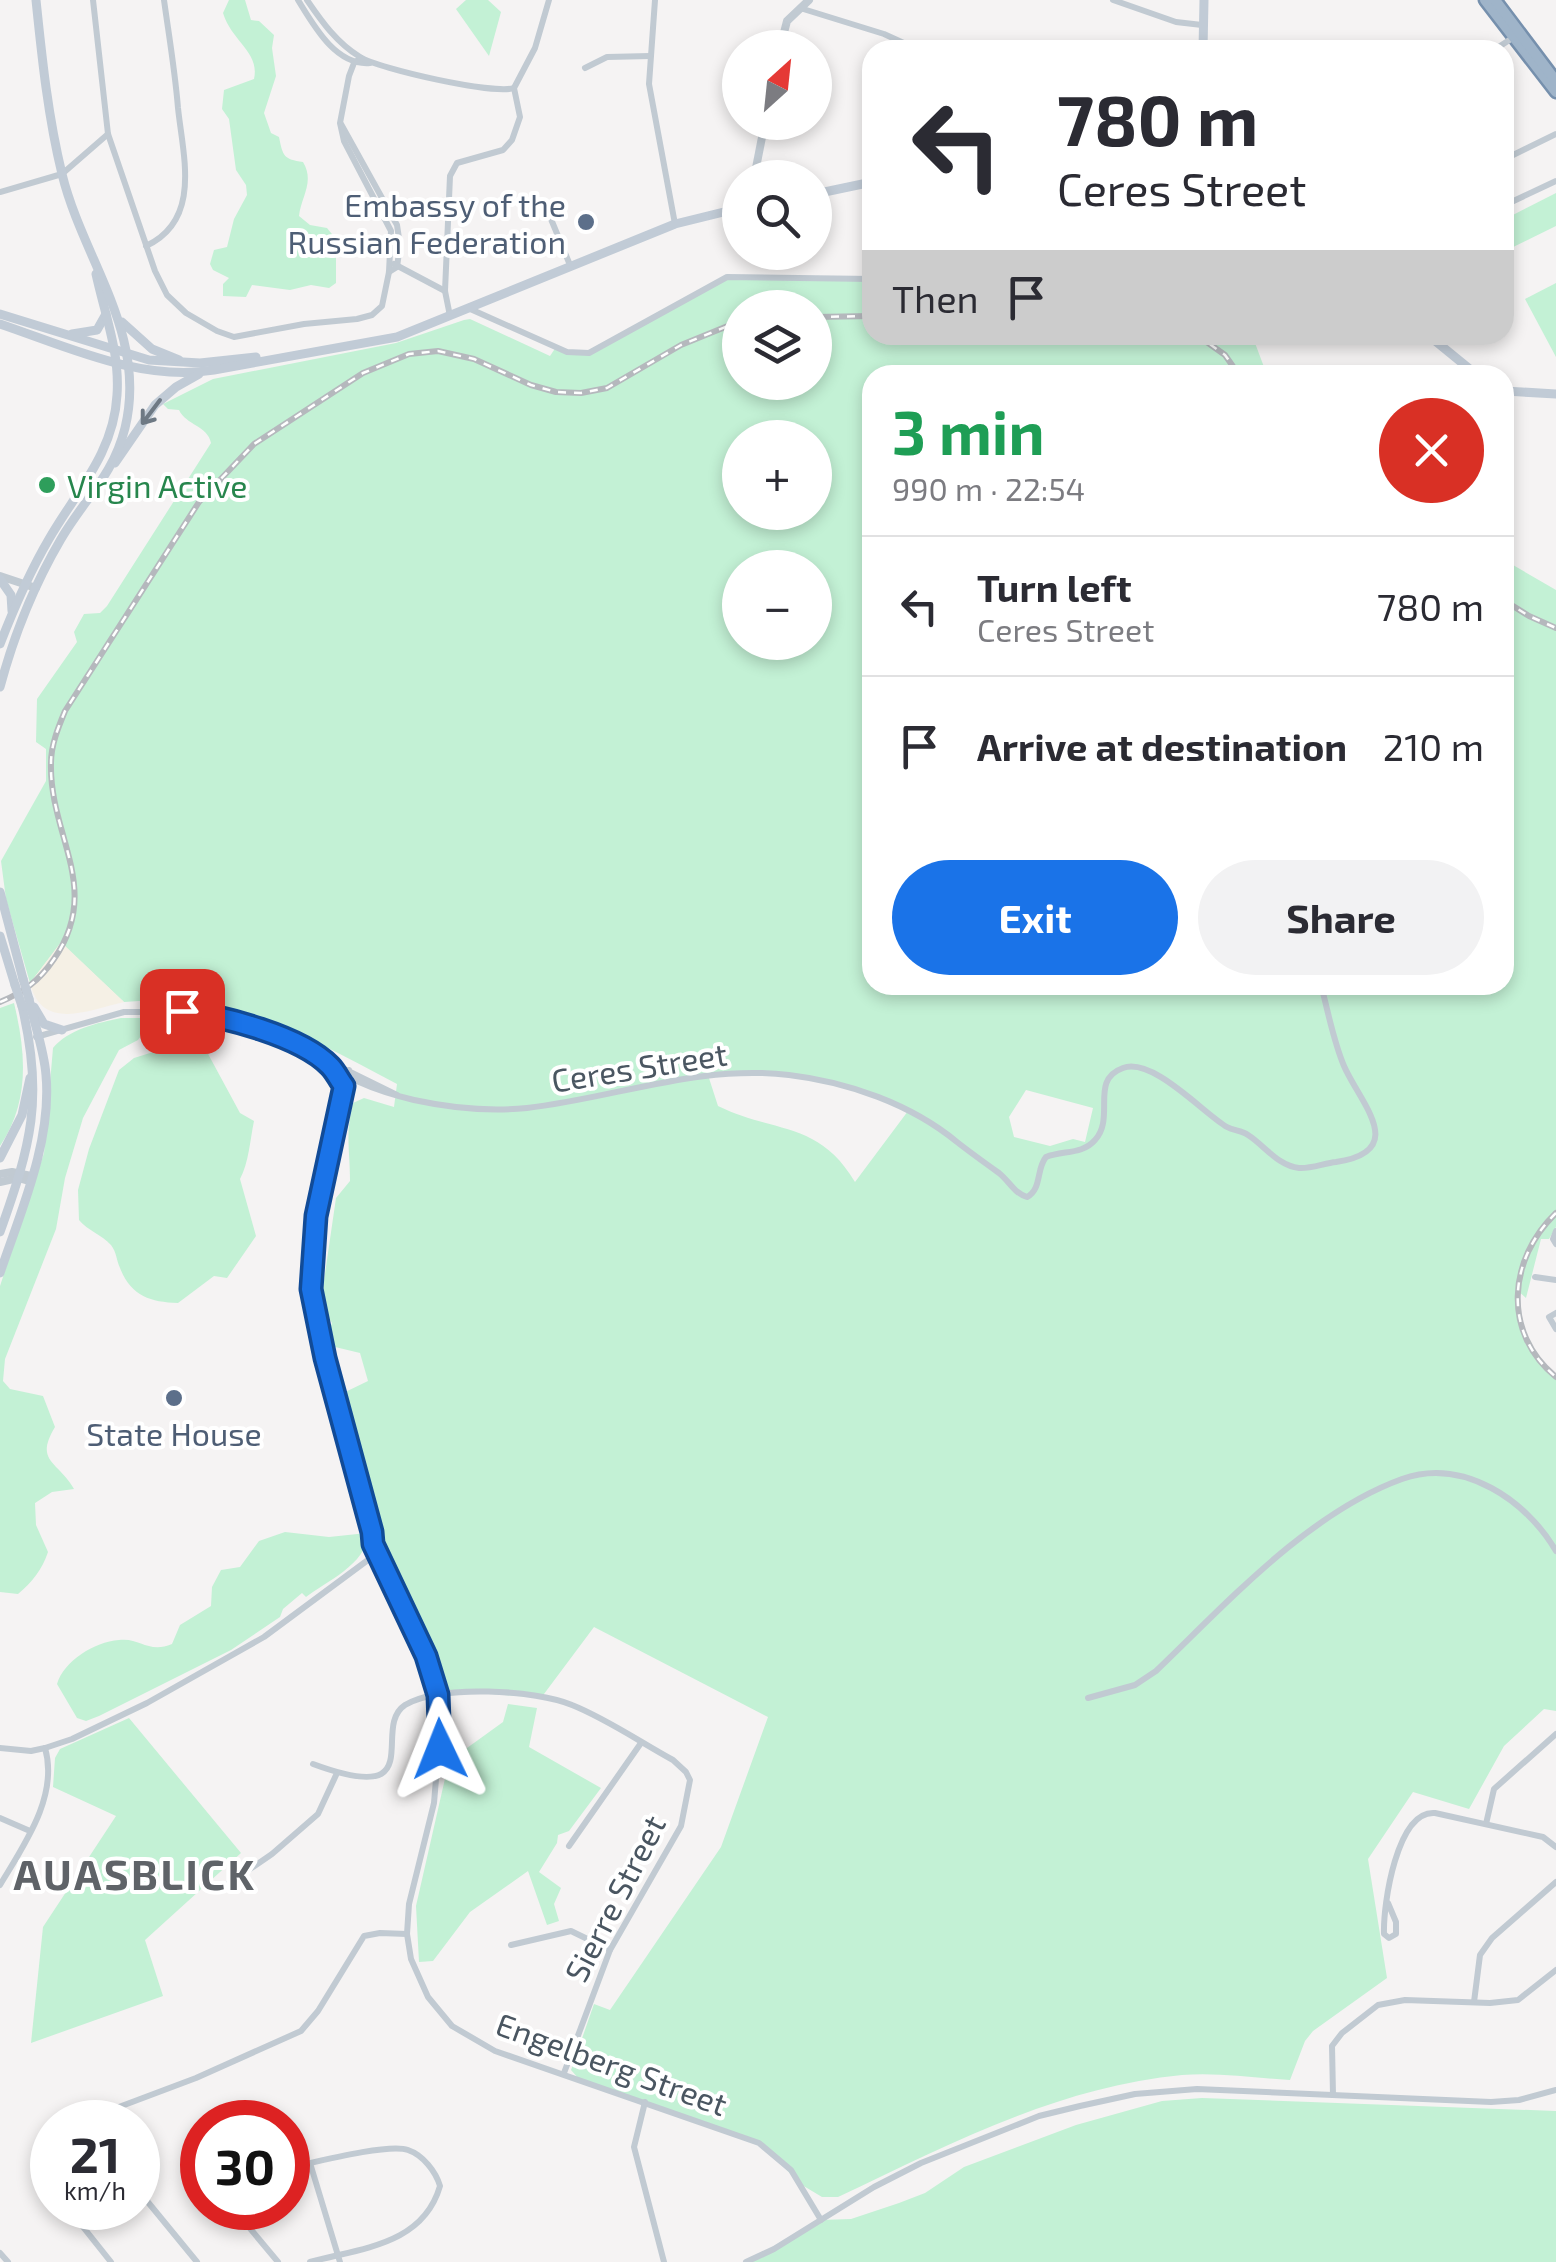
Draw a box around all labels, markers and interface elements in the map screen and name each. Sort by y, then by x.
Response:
north arrow [722,30,832,140]
map controls [722,30,832,660]
text: 780 m [1057,76,1259,160]
icon: left [892,80,1022,210]
button: search [722,160,832,270]
text: Ceres Street [1057,161,1306,215]
place label: Embassy of the Russian Federation [288,185,566,260]
marker: Embassy of the Russian Federation [575,211,597,233]
icon: arrive [999,270,1054,325]
text: Then [892,275,979,321]
button: layers [722,290,832,400]
text: 3 min [892,395,1044,467]
one-way arrow [141,398,162,425]
button: close [1379,398,1484,503]
button: + [722,420,832,530]
place label: Virgin Active [67,466,248,504]
text: 990 m · 22:54 [892,469,1085,507]
marker: Virgin Active [36,474,58,496]
button: − [722,550,832,660]
text: Turn left [977,564,1132,610]
icon: left [892,579,947,634]
text: 780 m [1377,583,1484,629]
text: Ceres Street [977,610,1154,648]
icon: arrive [892,719,947,774]
text: Arrive at destination [977,723,1347,769]
text: 210 m [1383,723,1484,769]
button: Exit [892,860,1178,975]
button: Share [1198,860,1484,975]
pin [140,969,225,1054]
icon: arrive [155,984,210,1039]
street label: Ceres Street [548,1033,730,1099]
marker: State House [163,1387,185,1409]
place label: State House [86,1414,262,1452]
position arrow [388,1697,492,1801]
street label: Sierre Street [556,1808,672,1988]
district label: AUASBLICK [13,1848,257,1898]
street label: Engelberg Street [491,2004,733,2122]
speed limit sign: 30 [180,2100,310,2230]
text: 21 [70,2123,120,2183]
text: km/h [64,2175,126,2205]

